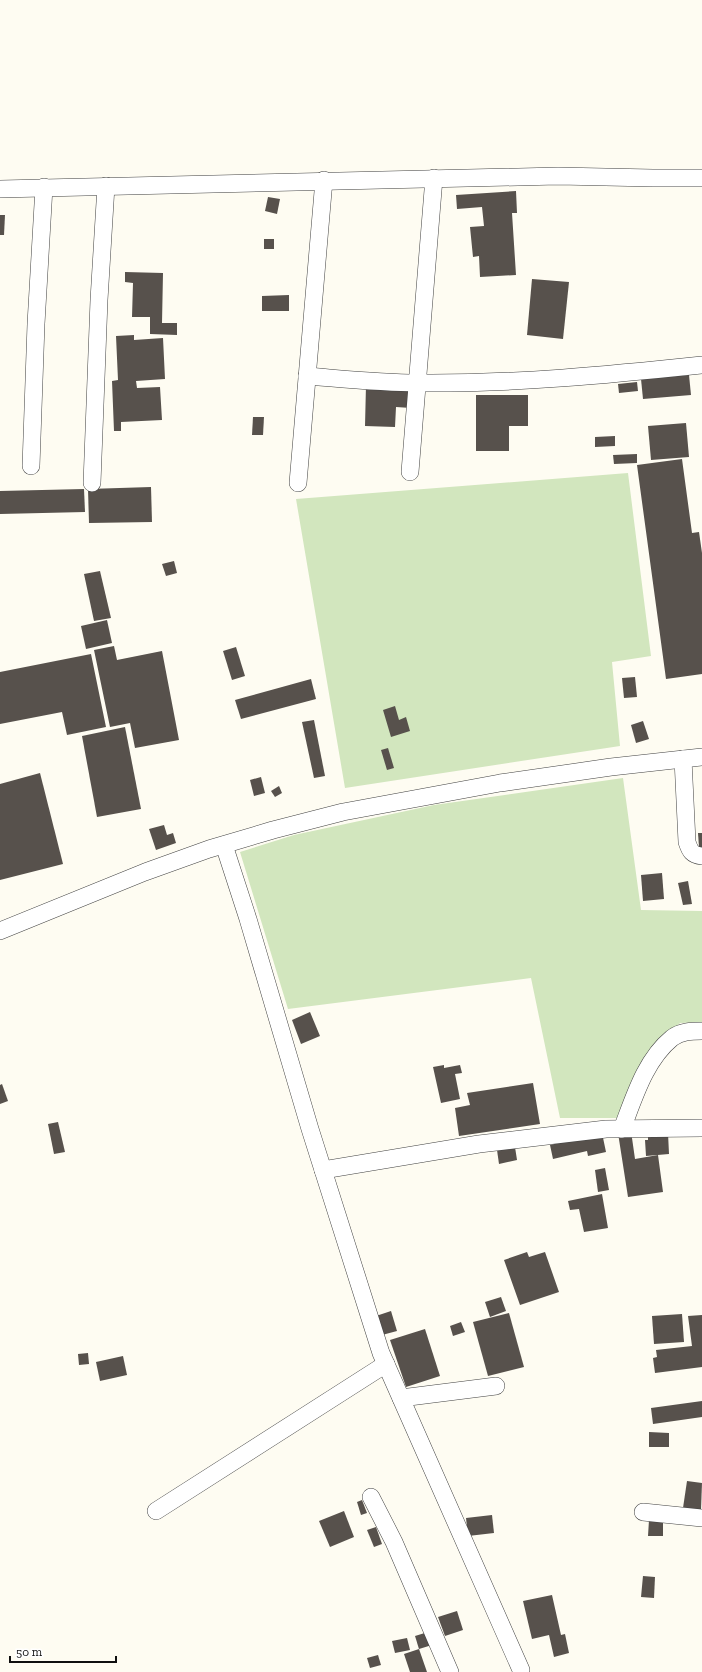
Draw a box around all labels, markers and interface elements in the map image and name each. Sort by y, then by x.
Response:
scale bar [10,1638,116,1664]
text: 50 m [16,1645,43,1659]

